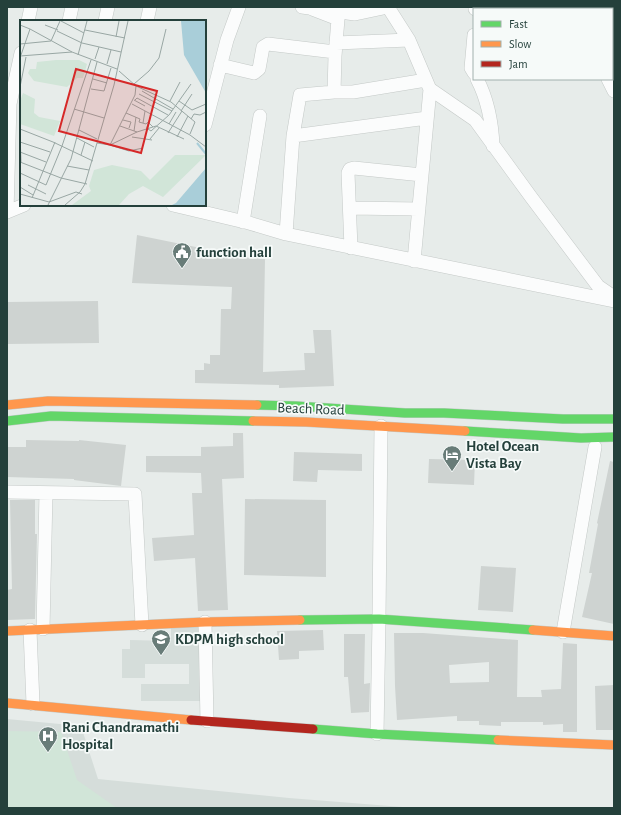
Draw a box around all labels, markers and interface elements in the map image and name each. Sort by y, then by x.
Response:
legend [473,8,613,80]
text: Fast [509,18,528,30]
inset map [20,20,206,206]
text: Slow [509,38,531,50]
text: Jam [509,58,528,70]
public building icon: function hall [171,241,193,269]
place label: function hall [196,245,272,260]
street label: Beach Road [277,400,345,418]
place label: Hotel Ocean Vista Bay [466,439,539,471]
hotel icon: Hotel Ocean Vista Bay [441,444,463,472]
school or university icon: KDPM high school [150,628,172,656]
place label: KDPM high school [175,632,284,647]
place label: Rani Chandramathi Hospital [62,720,179,752]
hospital icon: Rani Chandramathi Hospital [37,725,59,753]

